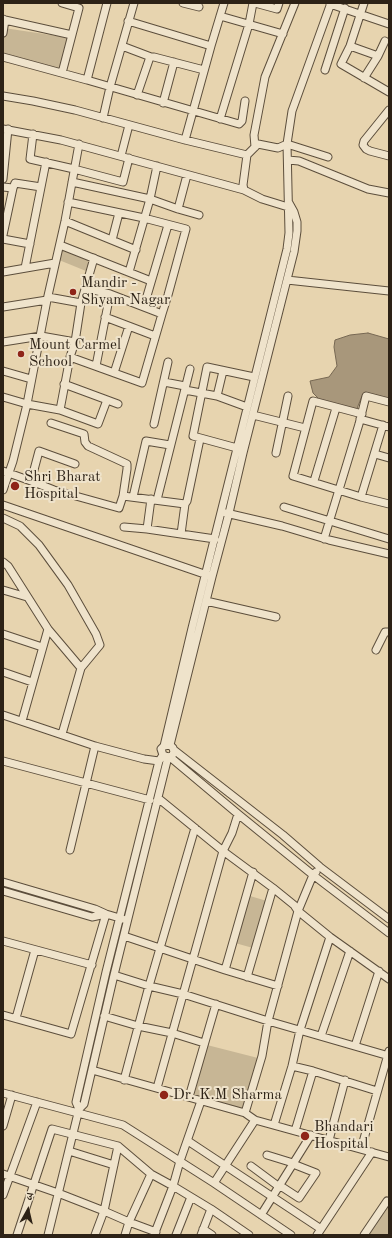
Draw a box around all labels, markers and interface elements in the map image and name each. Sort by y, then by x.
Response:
place label: Mandir - Shyam Nagar [81,274,170,309]
marker: Mandir - Shyam Nagar [68,287,78,297]
place label: Mount Carmel School [29,336,121,371]
marker: Mount Carmel School [16,349,26,359]
place label: Shri Bharat Hospital [24,468,101,503]
marker: Shri Bharat Hospital [9,480,21,492]
place label: Dr. K.M Sharma [173,1086,282,1104]
marker: Dr. K.M Sharma [158,1089,170,1101]
place label: Bhandari Hospital [314,1118,373,1153]
marker: Bhandari Hospital [299,1130,311,1142]
north arrow [8,1190,48,1230]
text: उ [26,1192,33,1203]

